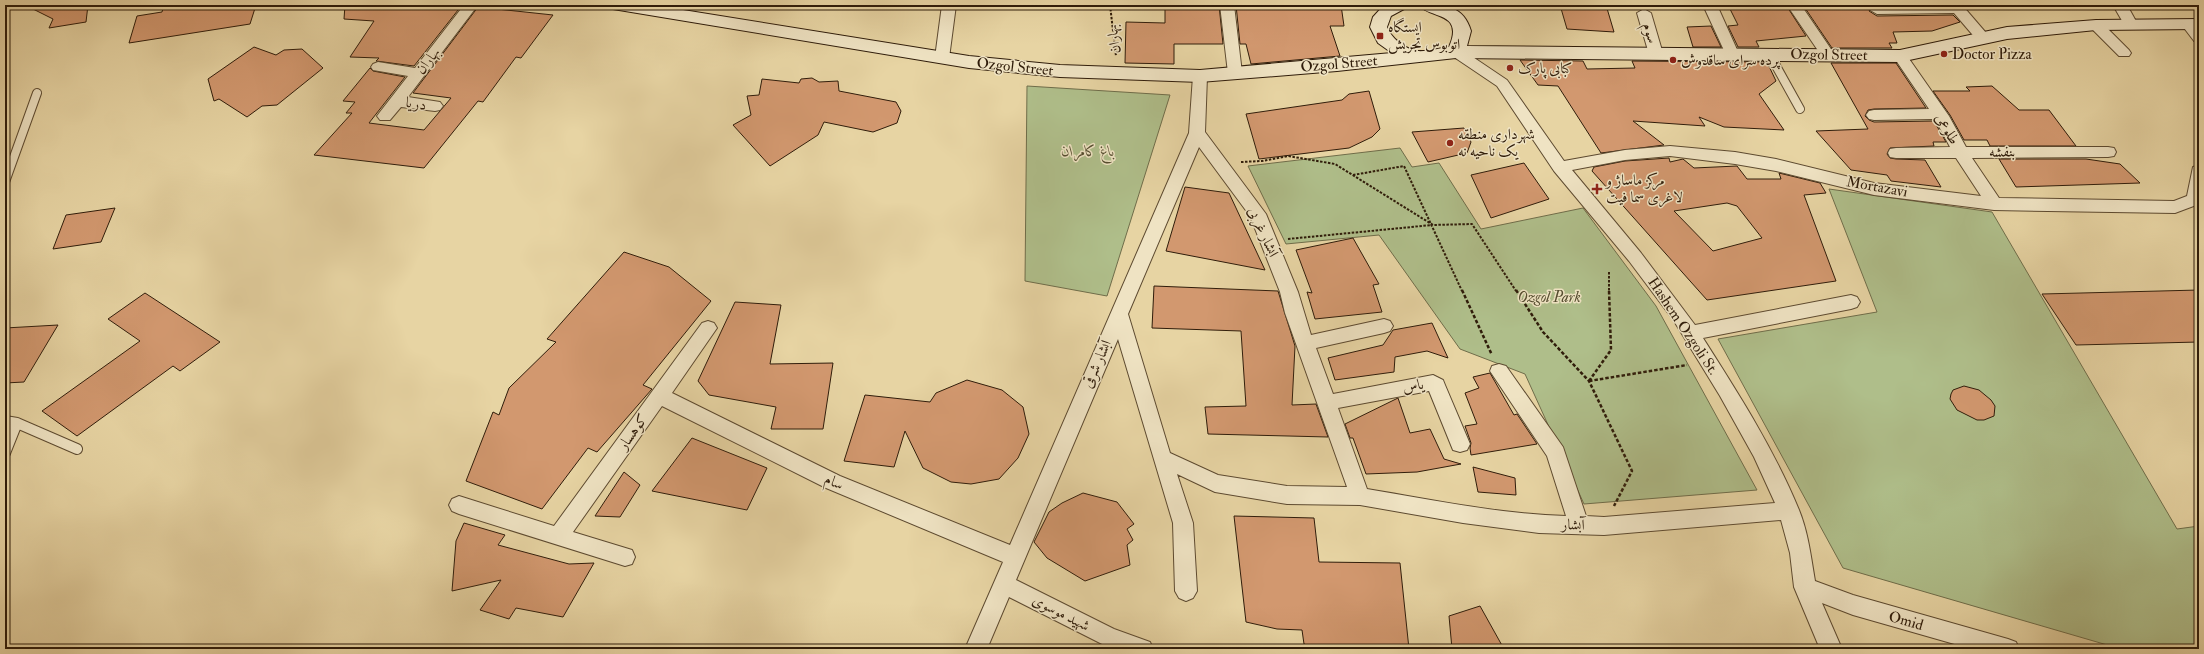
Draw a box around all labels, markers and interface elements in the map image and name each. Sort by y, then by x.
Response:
place label: ایستگاه اتوبوس تجریش [1388,17,1460,54]
street label: سوم [1635,20,1662,46]
street label: بهاران [1103,23,1125,55]
marker: ایستگاه اتوبوس تجریش [1375,31,1385,41]
street label: بهاران [412,44,444,78]
street label: Ozgol Street [1790,45,1868,65]
place label: Doctor Pizza [1952,45,2032,64]
marker: Doctor Pizza [1939,49,1949,59]
street label: Ozgol Street [1300,51,1378,77]
place label: پرده سرای ساقدوش [1681,51,1781,70]
street label: Ozgol Street [976,54,1054,80]
marker: پرده سرای ساقدوش [1668,55,1678,65]
place label: کبابی پارک [1518,59,1572,79]
marker: کبابی پارک [1505,63,1515,73]
street label: دریا [404,93,428,115]
street label: طلوعی [1930,110,1964,148]
place label: شهرداری منطقه یک ناحیه نه [1458,125,1535,161]
marker: شهرداری منطقه یک ناحیه نه [1445,138,1455,148]
park label: باغ کامران [1061,142,1115,164]
street label: بنفشه [1989,142,2015,162]
place label: مرکز ماساژ و لاغری سما فیت [1604,171,1683,208]
street label: Mortazavi [1845,172,1909,202]
marker: مرکز ماساژ و لاغری سما فیت [1591,183,1603,195]
street label: آبشار غربی [1242,204,1284,262]
street label: Hashem Ozgoli St. [1643,274,1723,378]
park label: Ozgol Park [1517,288,1581,307]
street label: آبشار شرقی [1078,335,1117,391]
street label: یاس [1401,374,1426,397]
street label: کوهسار [612,410,652,455]
street label: سام [820,470,846,497]
street label: آبشار [1559,515,1587,535]
street label: شهید موسوی [1029,590,1093,636]
street label: Omid [1886,607,1926,635]

